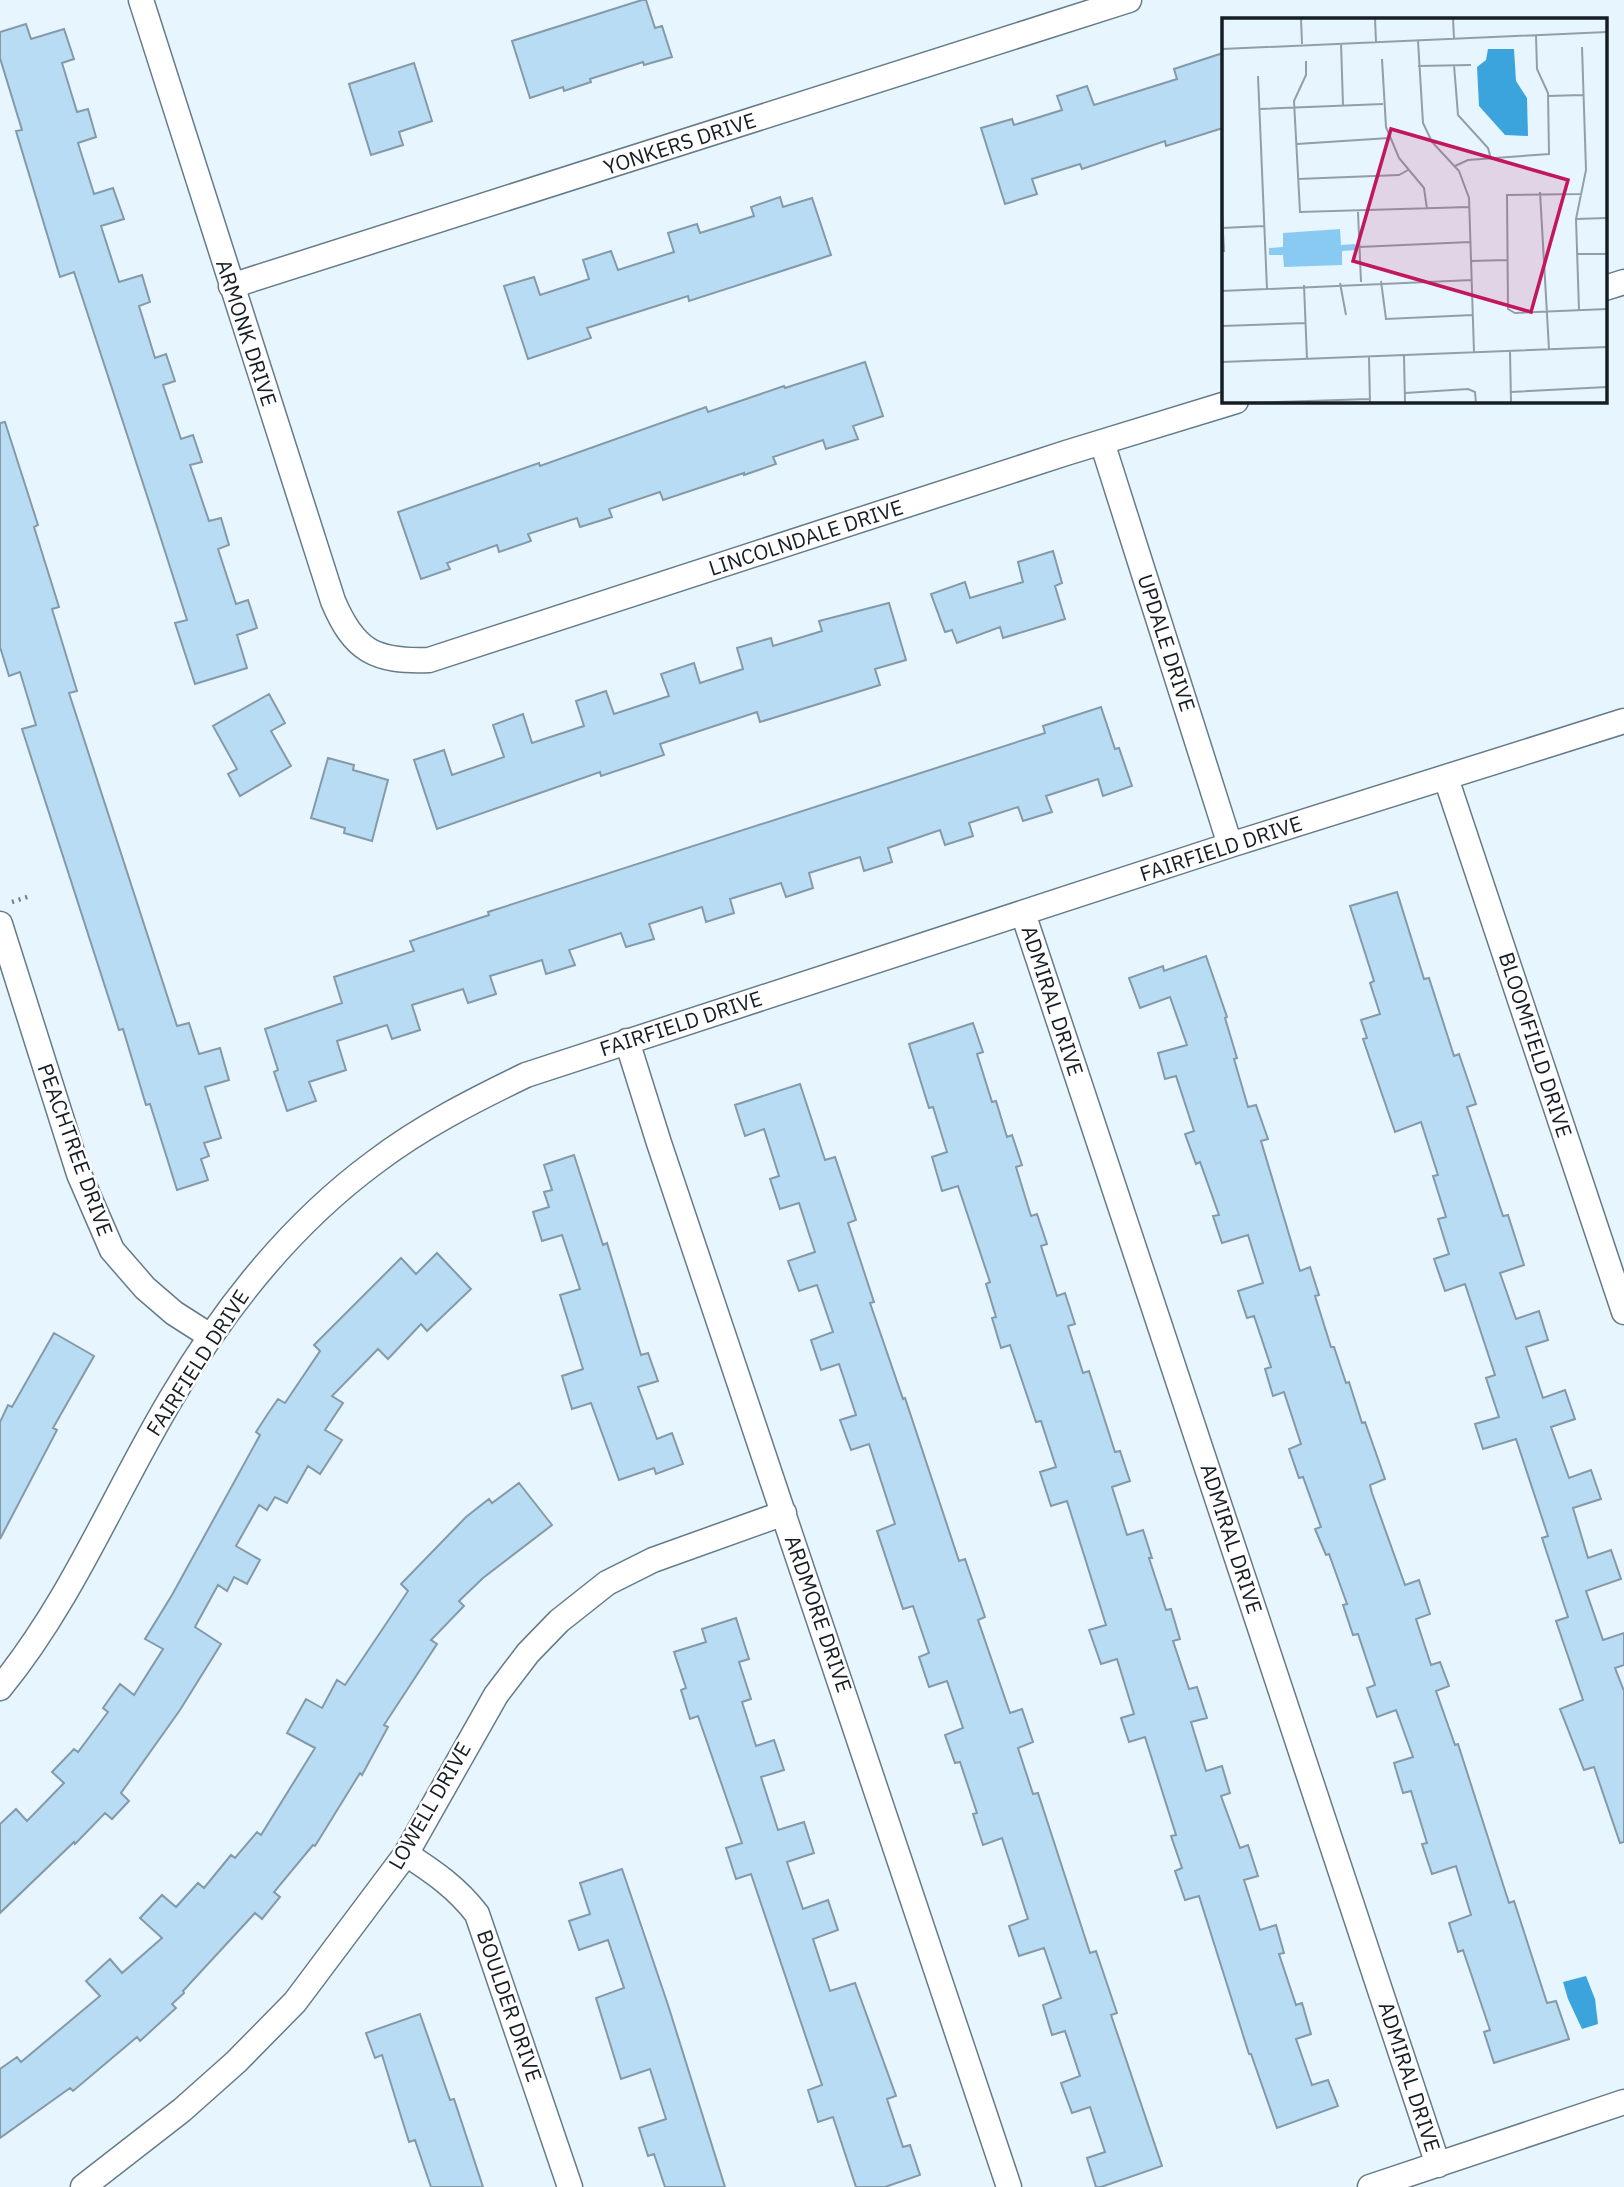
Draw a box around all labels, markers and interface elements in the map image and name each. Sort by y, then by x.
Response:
inset map [1222,18,1606,402]
street label: YONKERS DRIVE [600,105,759,181]
street label: ARMONK DRIVE [210,256,284,410]
street label: LINCOLNDALE DRIVE [705,492,906,582]
street label: UPDALE DRIVE [1132,570,1202,715]
street label: FAIRFIELD DRIVE [1136,809,1305,887]
street label: ADMIRAL DRIVE [1015,922,1090,1079]
street label: BLOOMFIELD DRIVE [1493,948,1579,1141]
street label: FAIRFIELD DRIVE [596,984,765,1062]
street label: PEACHTREE DRIVE [32,1059,120,1240]
street label: FAIRFIELD DRIVE [139,1284,255,1441]
street label: ADMIRAL DRIVE [1194,1460,1269,1617]
street label: ARDMORE DRIVE [779,1531,859,1696]
street label: LOWELL DRIVE [381,1737,477,1874]
street label: BOULDER DRIVE [471,1926,549,2085]
street label: ADMIRAL DRIVE [1372,1998,1447,2155]

